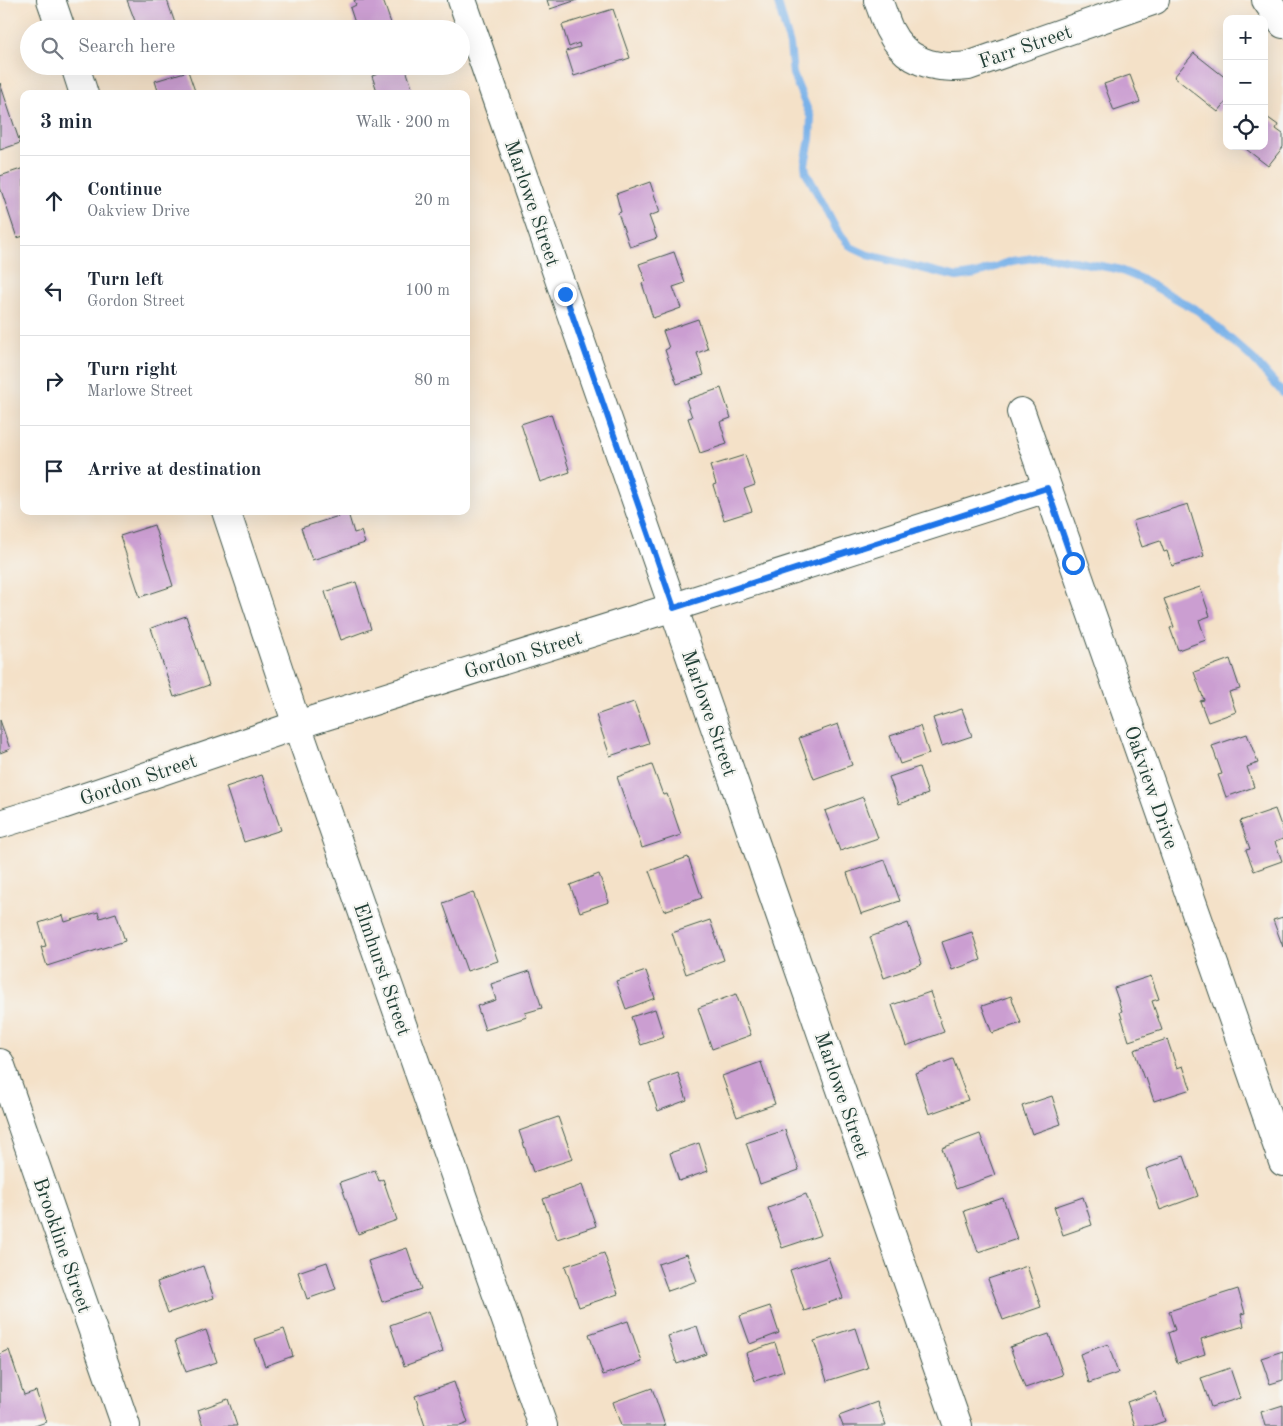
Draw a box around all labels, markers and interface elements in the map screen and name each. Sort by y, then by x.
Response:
map controls [1223,15,1268,150]
button: + [1223,15,1268,60]
search box [20,20,470,75]
street label: Farr Street [976,23,1075,73]
icon: search [38,34,66,62]
text: Search here [78,38,175,57]
button: − [1223,60,1268,105]
button: locate [1223,105,1268,150]
text: 3 min [40,112,93,133]
text: Walk · 200 m [355,115,450,131]
street label: Marlowe Street [500,138,562,269]
text: Continue [87,181,162,200]
icon: ahead [40,187,68,215]
text: 20 m [414,193,450,209]
text: Oakview Drive [87,204,190,220]
text: Turn left [87,271,164,290]
icon: left [40,277,68,305]
text: 100 m [405,283,450,299]
route end [554,283,577,306]
text: Gordon Street [87,294,185,310]
text: Turn right [87,361,177,380]
icon: right [40,367,68,395]
text: 80 m [414,373,450,389]
text: Marlowe Street [87,384,193,400]
icon: arrive [40,457,68,485]
text: Arrive at destination [87,461,261,480]
route start [1062,552,1085,575]
street label: Gordon Street [462,628,585,683]
street label: Marlowe Street [677,648,739,779]
street label: Oakview Drive [1120,724,1181,852]
street label: Gordon Street [78,752,200,810]
street label: Elmhurst Street [349,901,413,1039]
street label: Marlowe Street [810,1030,872,1161]
street label: Brookline Street [29,1175,94,1316]

